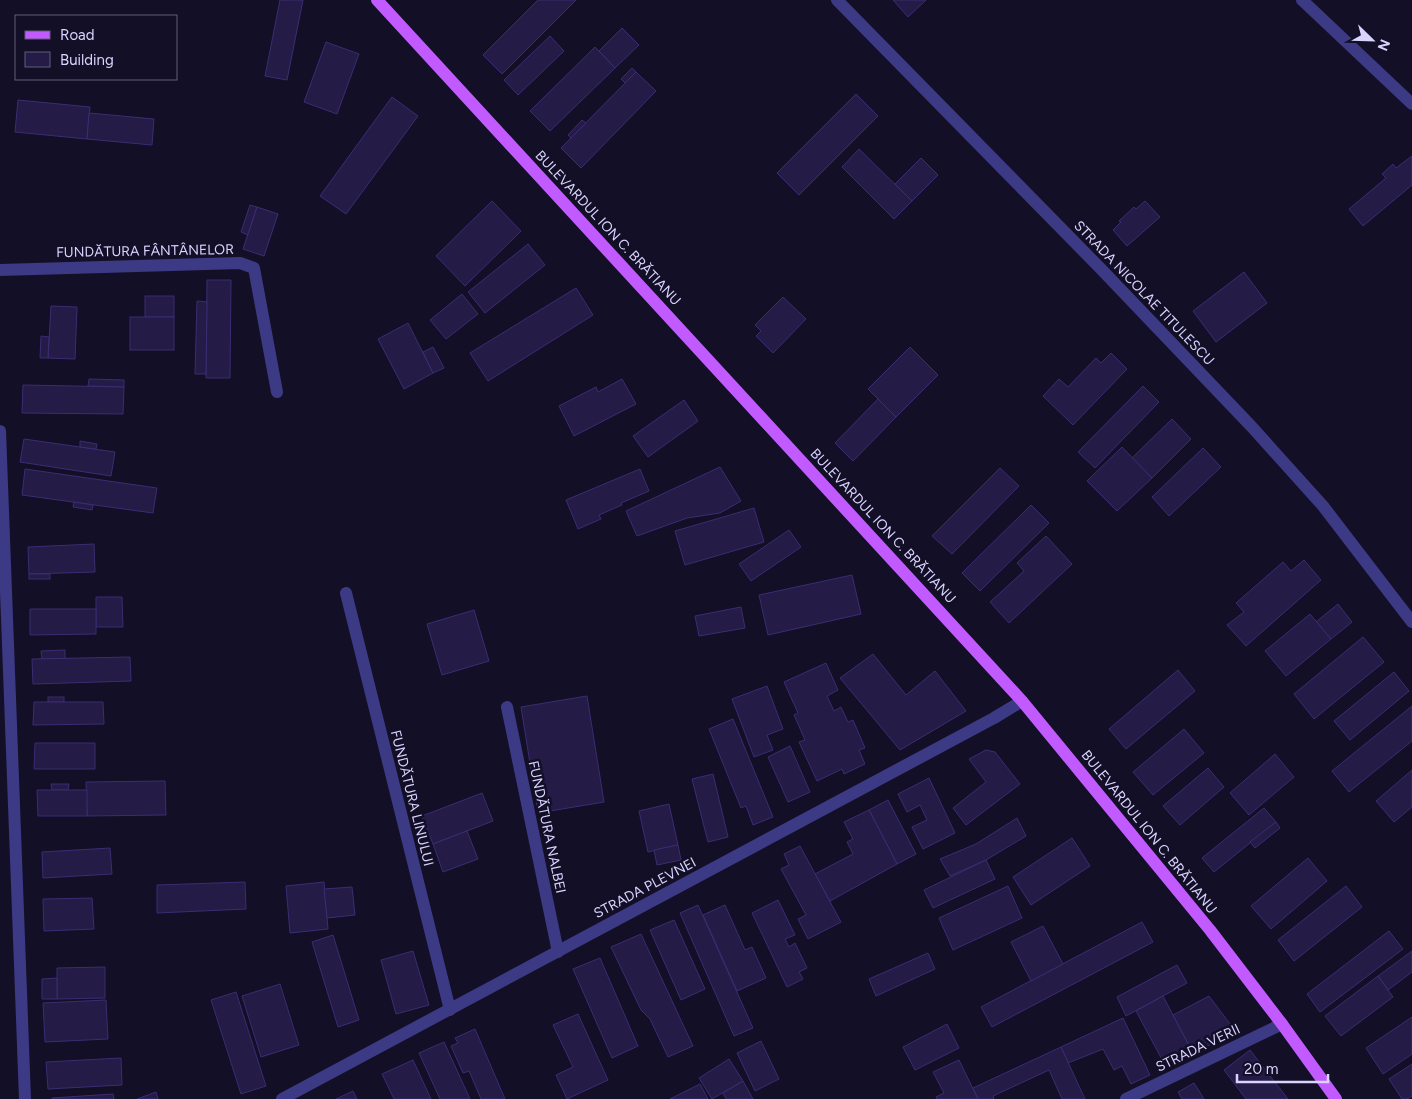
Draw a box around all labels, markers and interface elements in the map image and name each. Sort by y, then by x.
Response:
legend [15,15,178,80]
north arrow [1347,15,1397,65]
text: Road [60,26,95,44]
text: N [1374,37,1393,53]
text: Building [60,51,114,69]
street label: BULEVARDUL ION C. BRĂTIANU [532,147,684,309]
street label: STRADA NICOLAE TITULESCU [1070,217,1218,369]
street label: FUNDĂTURA FÂNTÂNELOR [56,241,234,261]
street label: BULEVARDUL ION C. BRĂTIANU [807,445,959,607]
street label: FUNDĂTURA LINULUI [387,728,437,868]
street label: BULEVARDUL ION C. BRĂTIANU [1078,747,1220,917]
street label: FUNDĂTURA NALBEI [525,759,569,895]
street label: STRADA PLEVNEI [591,854,699,922]
street label: STRADA VERII [1153,1020,1243,1076]
scale bar [1237,1052,1328,1084]
text: 20 m [1244,1060,1278,1078]

